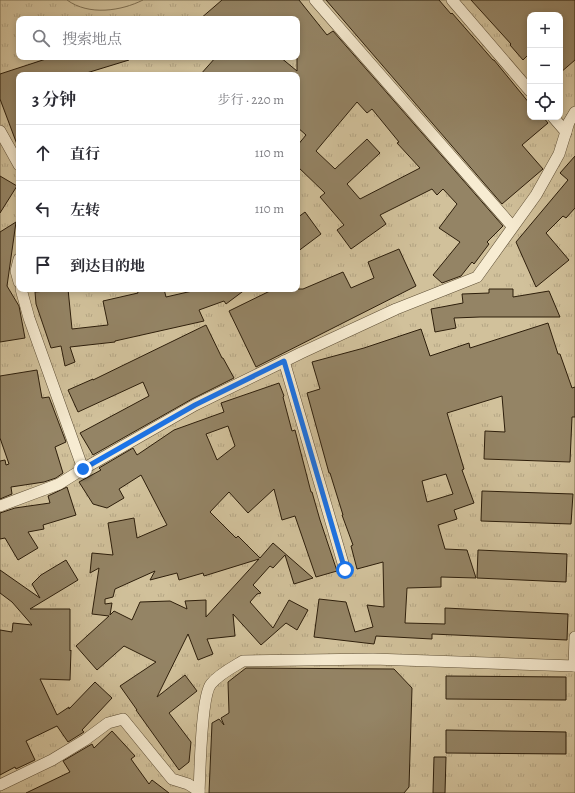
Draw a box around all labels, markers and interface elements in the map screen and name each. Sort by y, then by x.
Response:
map controls [527,12,563,120]
button: + [527,12,563,48]
search box [16,16,300,60]
icon: search [30,27,52,49]
text: 搜索地点 [62,29,122,49]
button: − [527,48,563,84]
button: locate [527,84,563,120]
text: 3 分钟 [32,88,76,111]
text: 步行 · 220 m [218,91,284,108]
icon: ahead [32,142,54,164]
text: 直行 [70,144,100,164]
text: 110 m [255,144,284,161]
icon: left [32,198,54,220]
text: 左转 [70,200,100,220]
text: 110 m [255,200,284,217]
icon: arrive [32,254,54,276]
text: 到达目的地 [70,256,145,276]
route end [74,460,92,478]
route start [336,561,354,579]

